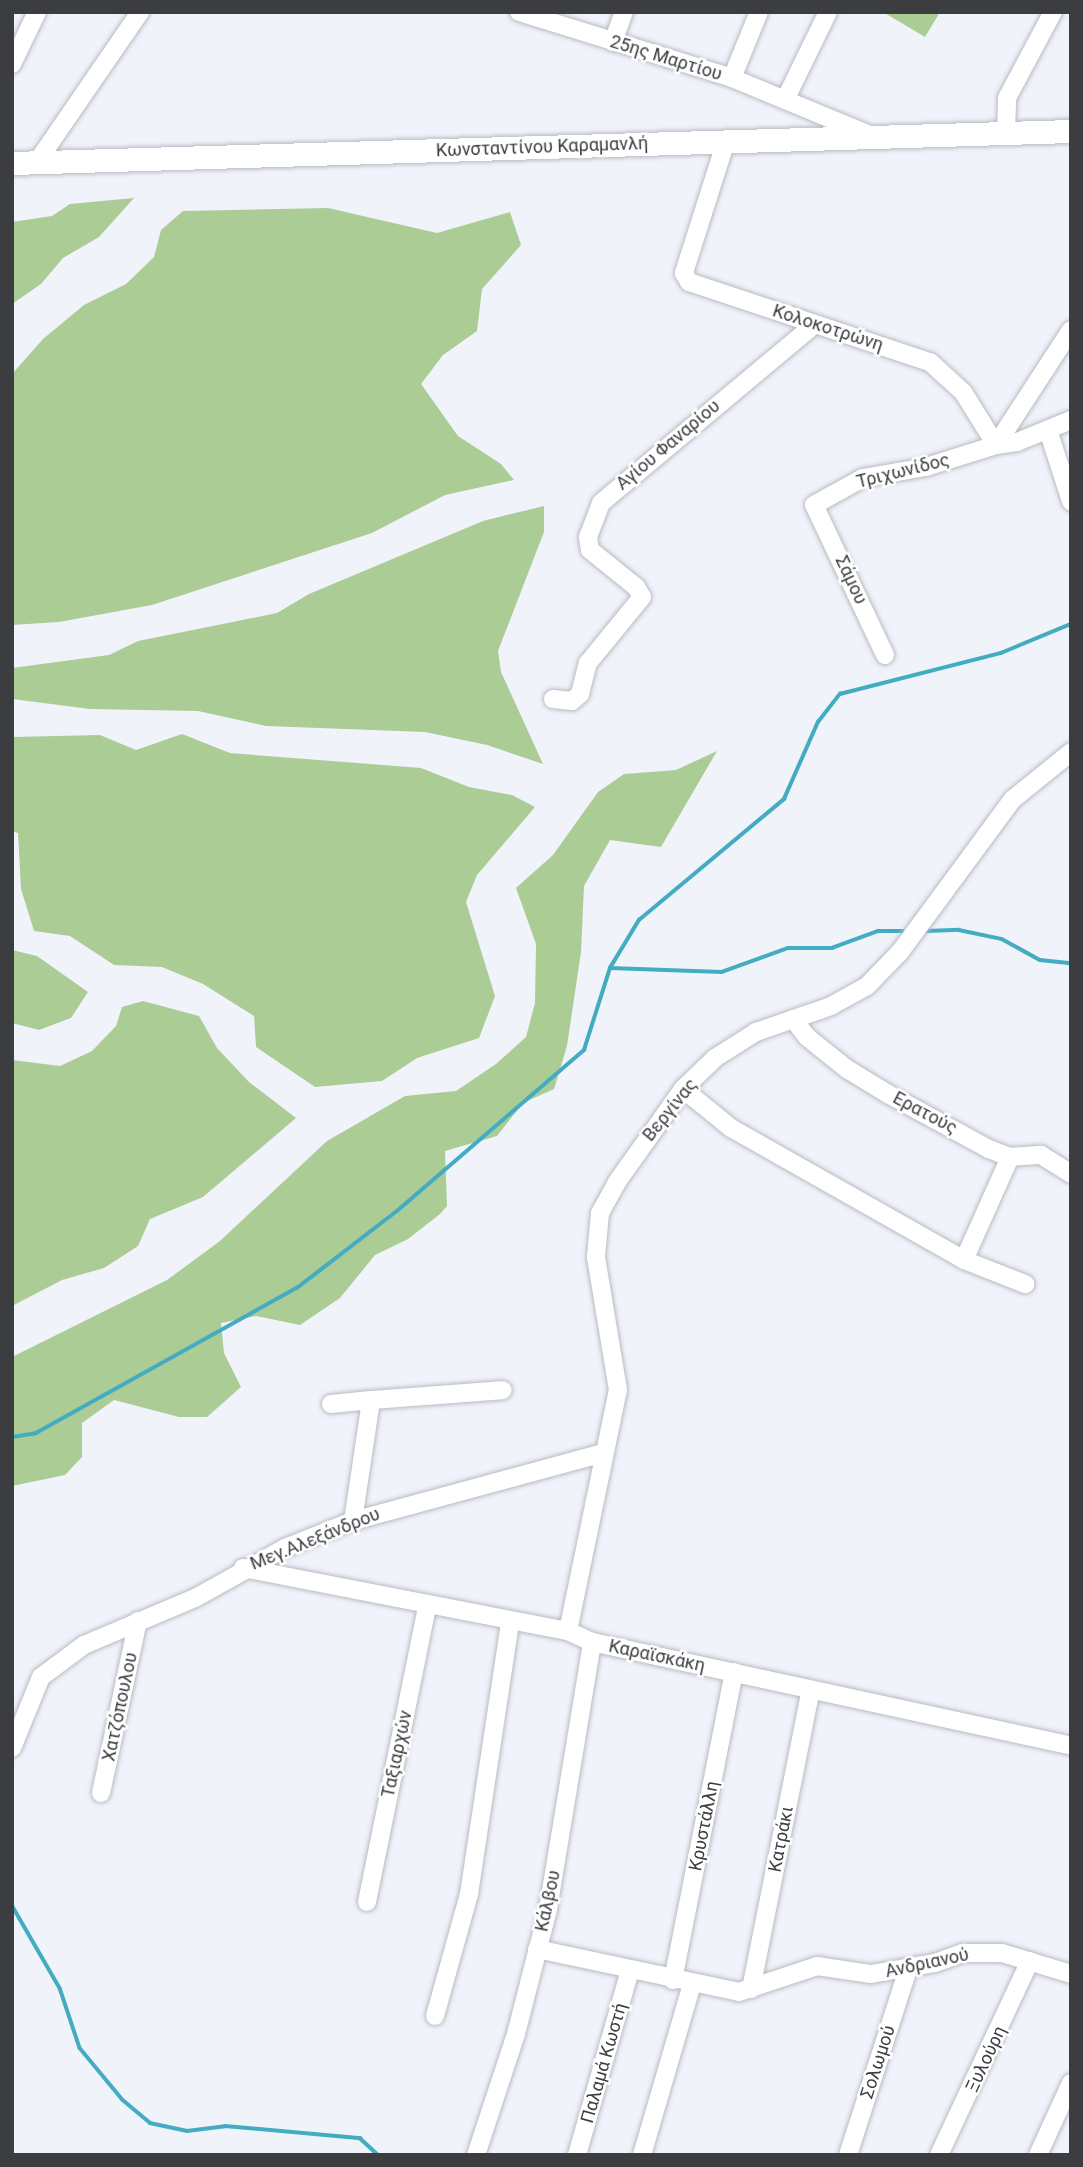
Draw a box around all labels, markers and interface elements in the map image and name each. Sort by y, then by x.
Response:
street label: 25ης Μαρτίου [607,31,725,85]
street label: Κωνσταντίνου Καραμανλή [436,133,648,161]
street label: Κολοκοτρώνη [770,300,886,356]
street label: Αγίου Φαναρίου [612,395,724,495]
street label: Τριχωνίδος [854,449,952,493]
street label: Σάμου [830,552,872,608]
street label: Βεργίνας [638,1074,702,1146]
street label: Ερατούς [889,1087,961,1139]
street label: Μεγ.Αλεξάνδρου [247,1503,383,1575]
street label: Καραϊσκάκη [607,1635,707,1677]
street label: Χατζόπουλου [98,1651,142,1763]
street label: Ταξιαρχών [377,1708,417,1800]
street label: Κρυστάλλη [685,1779,723,1873]
street label: Κατράκι [764,1804,798,1874]
street label: Κάλβου [531,1868,565,1934]
street label: Ανδριανού [883,1944,971,1982]
street label: Παλαμά Κωστή [577,2000,631,2126]
street label: Ξυλούρη [961,2022,1011,2096]
street label: Σολωμού [856,2023,900,2101]

